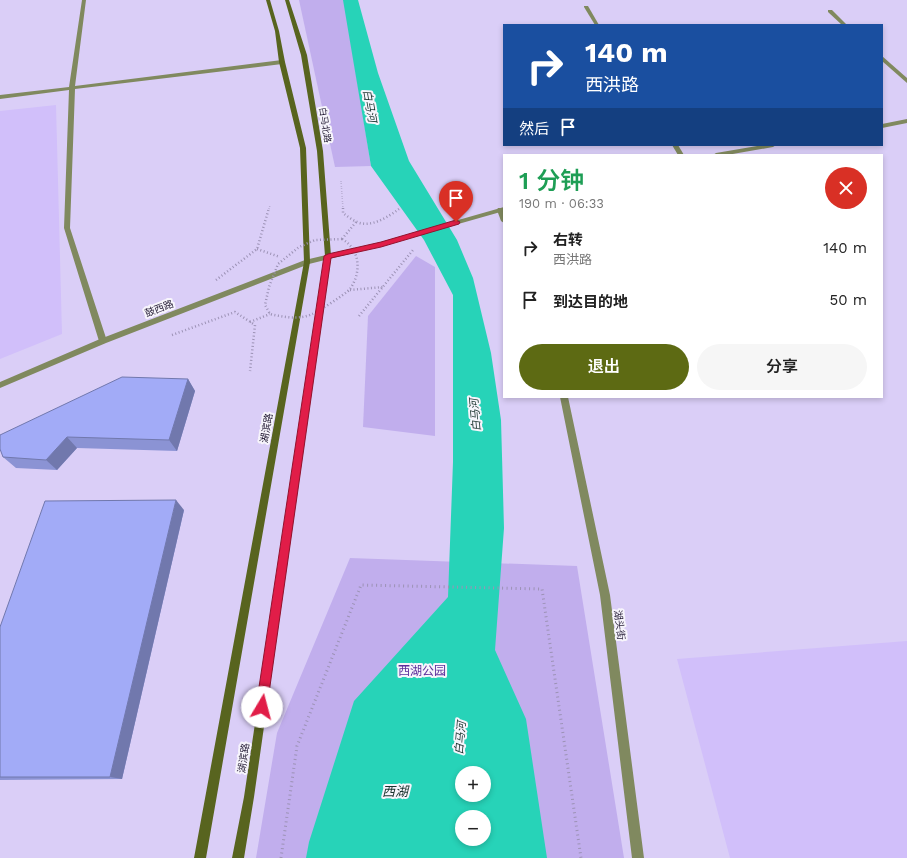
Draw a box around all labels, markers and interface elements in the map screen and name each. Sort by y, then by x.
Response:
text: 140 m [585,36,668,69]
icon: right [519,40,571,92]
text: 西洪路 [585,74,639,95]
water label: 白马河 [360,89,379,125]
street label: 白马北路 [317,106,333,144]
icon: arrive [557,116,579,138]
text: 然后 [519,120,549,138]
text: 1 分钟 [519,167,584,195]
button: close [825,167,867,209]
pin [439,181,473,222]
icon: arrive [445,187,467,209]
text: 190 m · 06:33 [519,196,604,211]
text: 右转 [553,231,583,249]
icon: right [519,237,541,259]
text: 140 m [823,239,867,257]
text: 西洪路 [553,252,592,267]
icon: arrive [519,289,541,311]
text: 50 m [830,291,867,309]
text: 到达目的地 [553,293,628,311]
street label: 鼓西路 [143,298,175,319]
button: 退出 [519,344,689,390]
button: 分享 [697,344,867,390]
water label: 白马河 [467,396,483,432]
street label: 湖滨路 [258,412,275,444]
street label: 湖头街 [612,610,627,641]
park label: 西湖公园 [398,664,446,678]
position arrow [241,686,283,728]
water label: 白马河 [453,719,469,755]
street label: 湖滨路 [236,742,251,774]
map controls [455,766,491,846]
button: + [455,766,491,802]
water label: 西湖 [382,784,410,799]
button: − [455,810,491,846]

